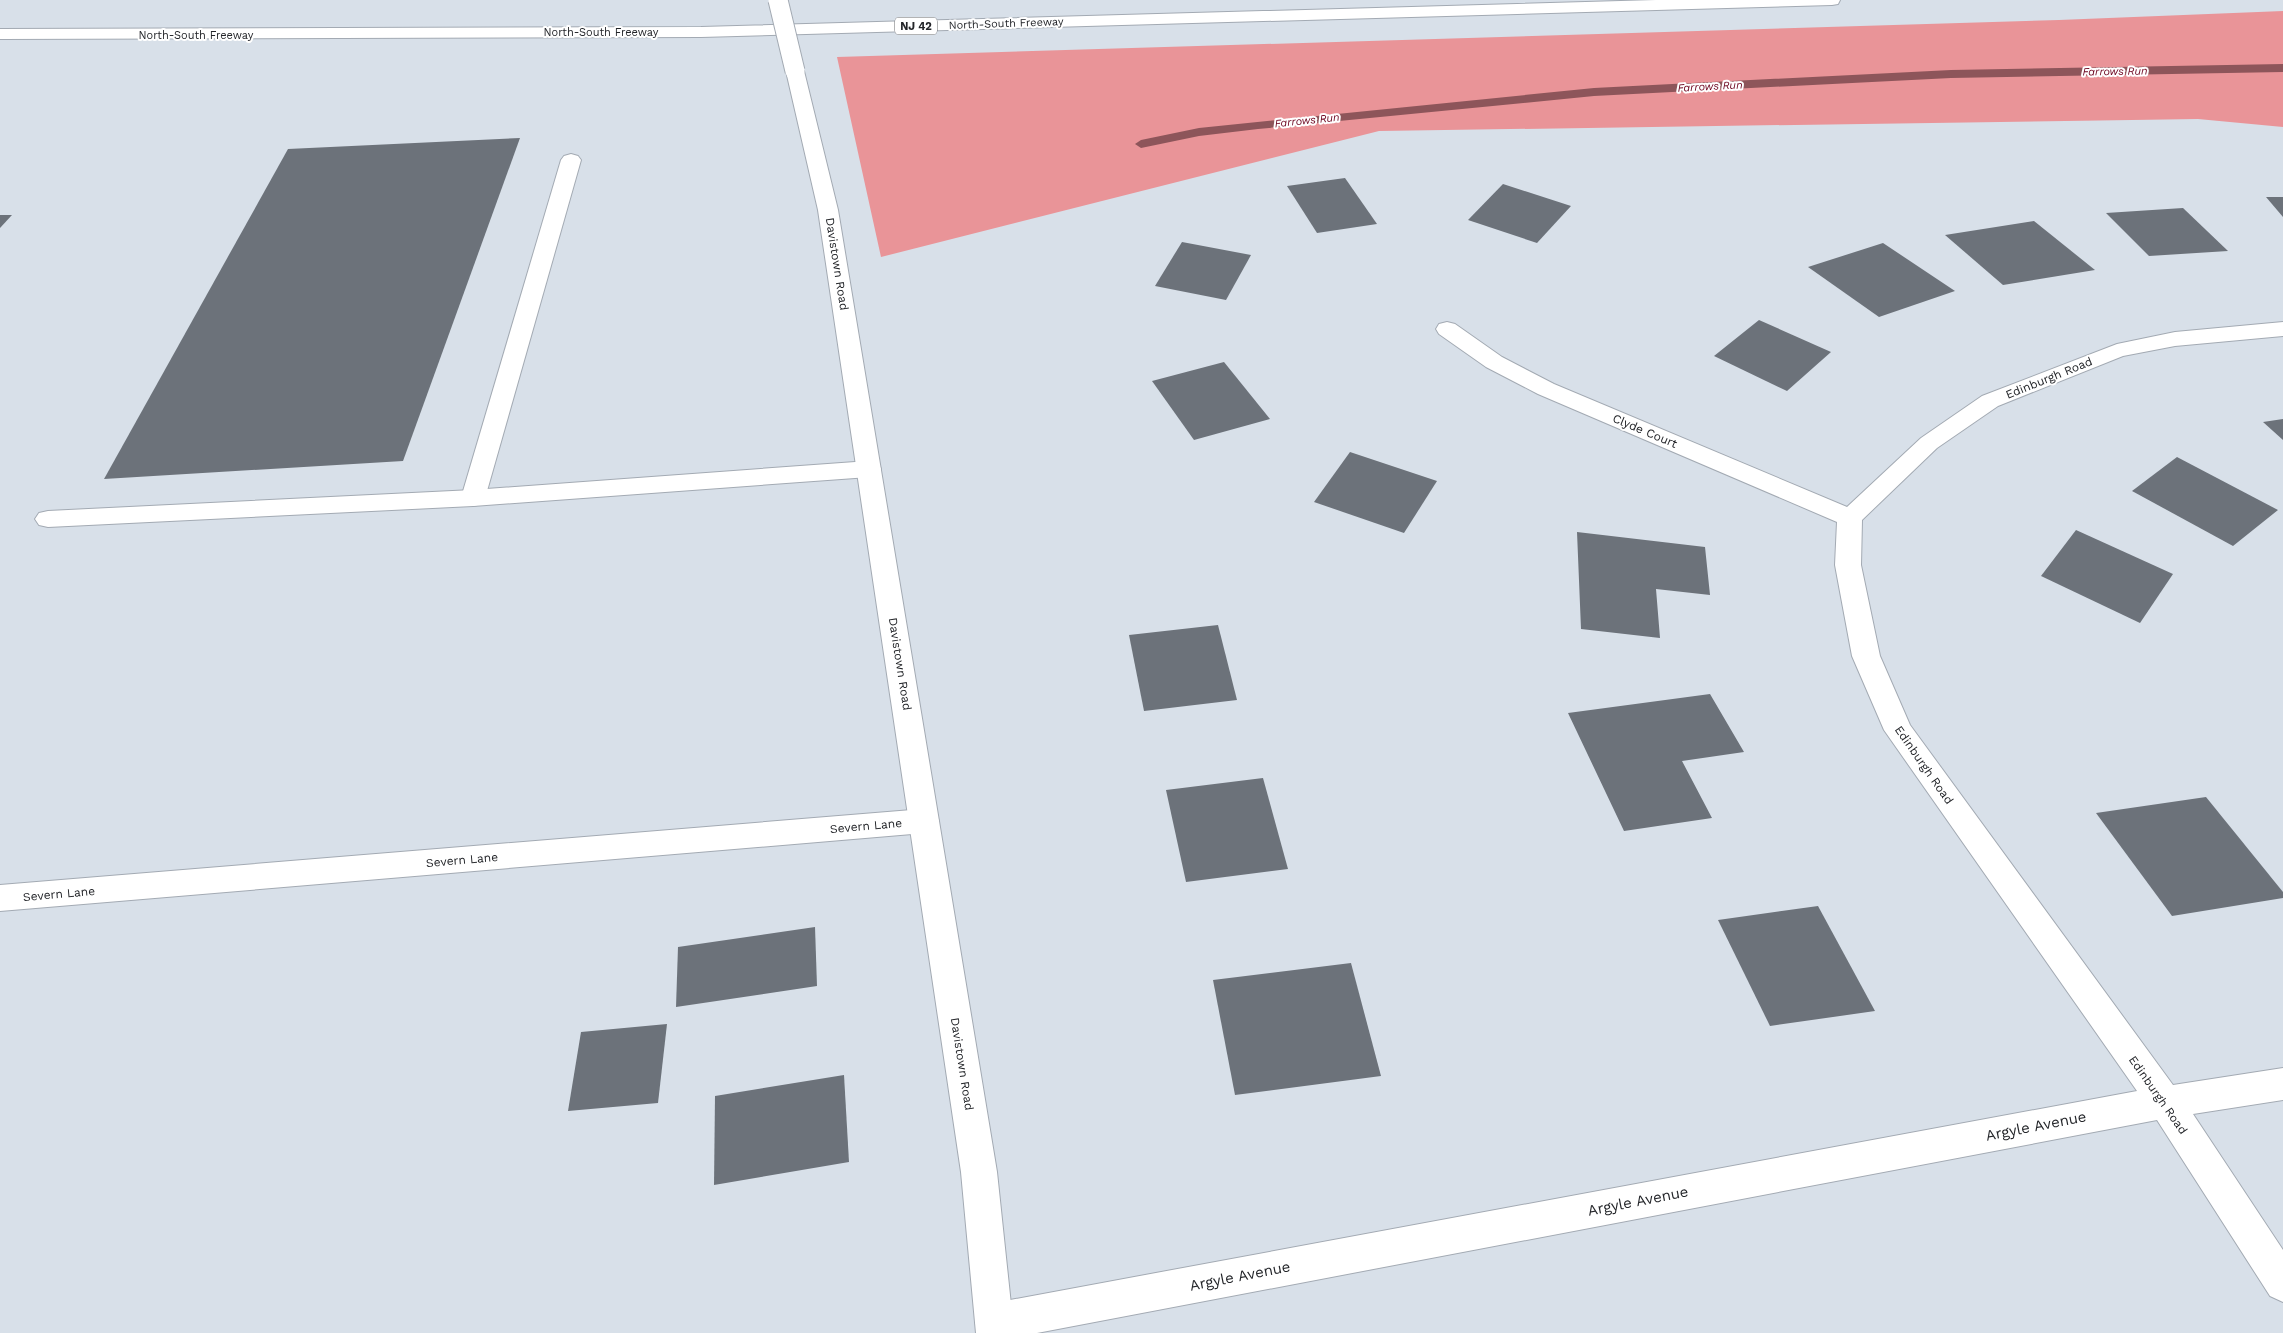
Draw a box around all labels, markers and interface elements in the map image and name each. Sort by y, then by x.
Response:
street label: North-South Freeway [948,15,1064,32]
road number: NJ 42 [895,18,937,34]
street label: North-South Freeway [544,26,659,39]
street label: North-South Freeway [139,29,254,42]
water label: Farrows Run [2082,64,2148,79]
water label: Farrows Run [1677,78,1743,95]
water label: Farrows Run [1274,111,1340,130]
street label: Davistown Road [823,217,851,311]
street label: Edinburgh Road [2004,354,2094,402]
street label: Clyde Court [1611,411,1679,451]
street label: Davistown Road [886,617,914,711]
street label: Edinburgh Road [1892,723,1956,807]
street label: Severn Lane [829,816,903,836]
street label: Severn Lane [425,850,499,870]
street label: Severn Lane [22,884,96,904]
street label: Davistown Road [948,1017,976,1111]
street label: Edinburgh Road [2126,1053,2190,1137]
street label: Argyle Avenue [1984,1107,2088,1145]
street label: Argyle Avenue [1586,1182,1690,1220]
street label: Argyle Avenue [1188,1257,1292,1295]

